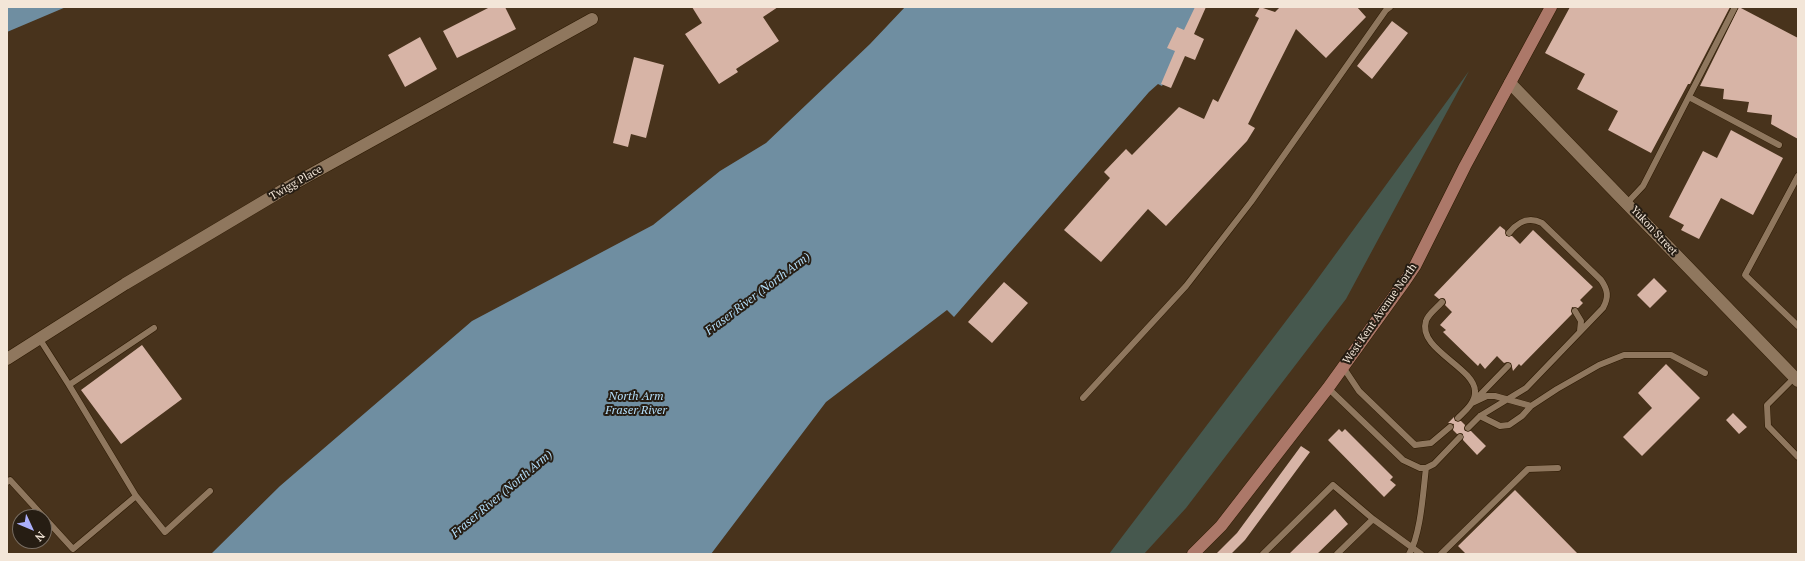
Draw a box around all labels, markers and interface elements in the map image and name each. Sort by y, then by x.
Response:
street label: Twigg Place [267,163,325,203]
street label: Yukon Street [1628,204,1680,258]
water label: Fraser River (North Arm) [703,250,813,338]
street label: West Kent Avenue North [1340,261,1420,367]
water label: North Arm Fraser River [605,390,667,418]
water label: Fraser River (North Arm) [448,447,556,541]
north arrow [12,509,52,549]
text: N [32,529,48,545]

